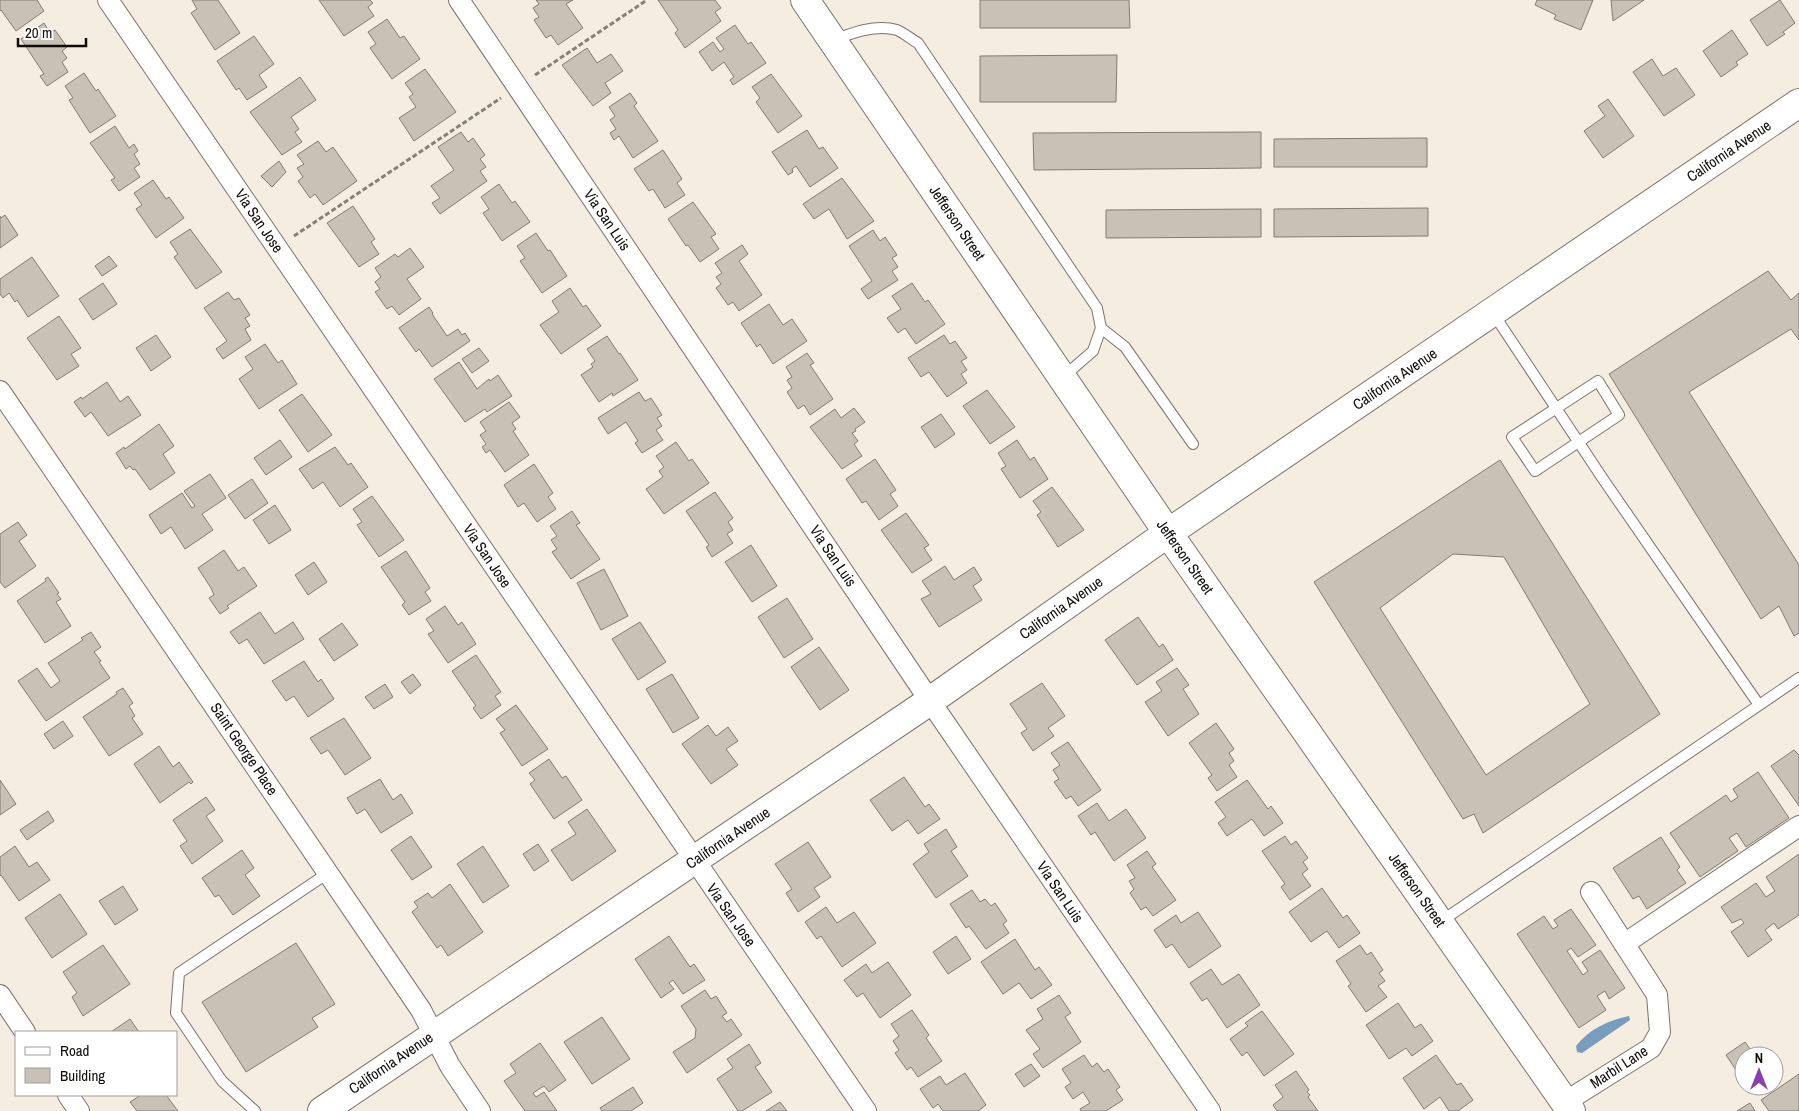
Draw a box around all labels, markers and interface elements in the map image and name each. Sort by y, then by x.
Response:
scale bar [18,15,85,47]
text: 20 m [25,22,52,43]
street label: California Avenue [1682,115,1775,187]
street label: Jefferson Street [924,181,991,265]
street label: Via San Jose [230,185,289,257]
street label: Via San Luis [579,185,636,255]
street label: California Avenue [1348,343,1441,415]
street label: Jefferson Street [1152,515,1219,599]
street label: Via San Jose [458,520,517,592]
street label: Via San Luis [805,521,862,591]
street label: California Avenue [1015,571,1107,644]
street label: Saint George Place [206,698,283,799]
street label: California Avenue [681,802,774,874]
street label: Jefferson Street [1384,848,1451,932]
street label: Via San Luis [1032,857,1089,927]
street label: Via San Jose [702,879,761,951]
street label: California Avenue [344,1027,437,1099]
legend [15,1031,178,1096]
text: Road [60,1040,89,1061]
street label: Marbil Lane [1586,1040,1652,1093]
north arrow [1734,1046,1784,1096]
text: N [1755,1049,1763,1067]
text: Building [60,1065,105,1086]

